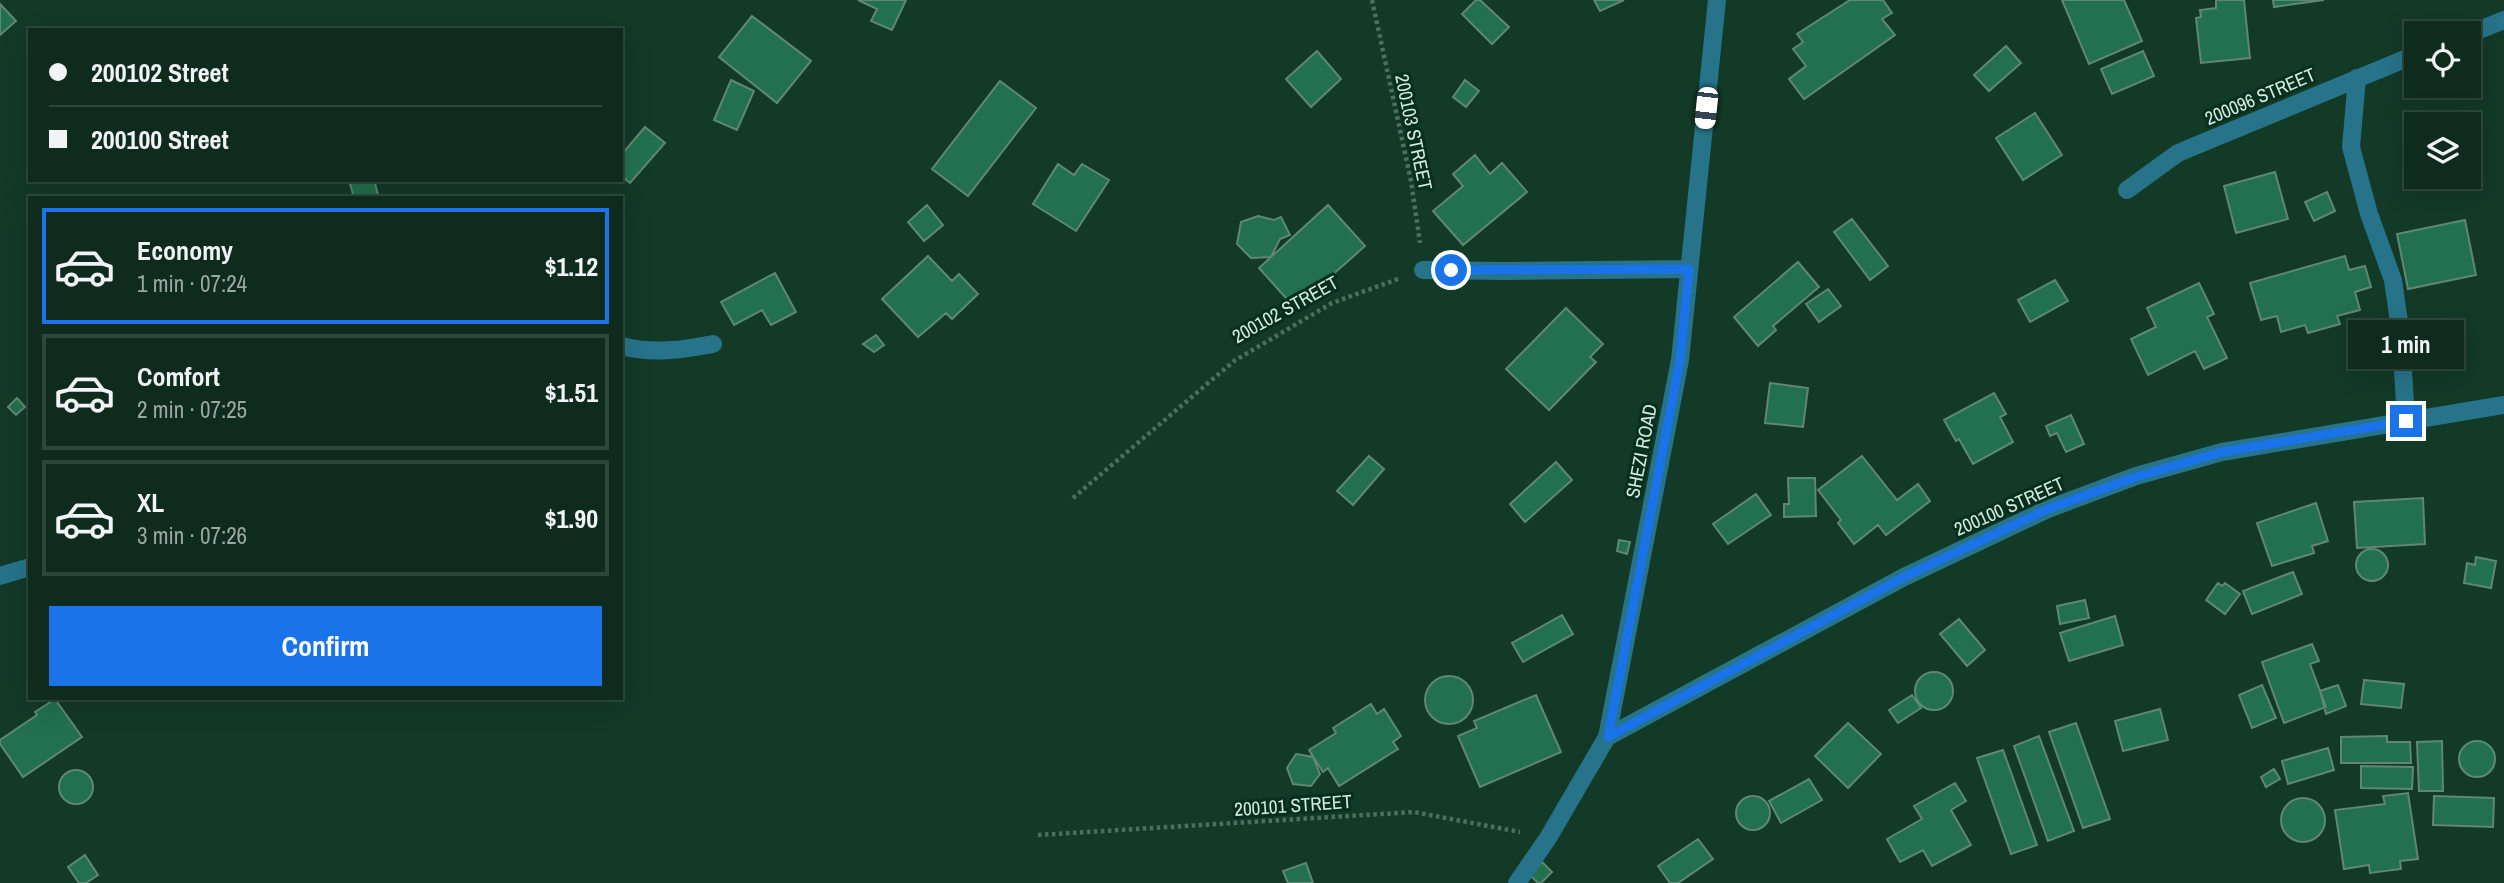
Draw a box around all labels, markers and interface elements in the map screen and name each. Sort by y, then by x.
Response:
map controls [2404,21,2481,189]
button: locate [2404,21,2481,98]
text: 200102 Street [91,55,229,90]
street label: 200096 STREET [2201,61,2320,131]
street label: 200103 STREET [1389,72,1439,193]
car [1694,86,1719,130]
button: layers [2404,112,2481,189]
text: 200100 Street [91,122,229,157]
text: Economy [137,233,233,268]
icon: car [53,235,116,298]
text: $1.12 [545,249,598,284]
route start [1435,254,1467,286]
text: 1 min · 07:24 [137,268,247,299]
street label: 200102 STREET [1227,269,1343,349]
callout: 1 min [2348,320,2464,368]
text: 1 min [2381,329,2431,360]
text: Comfort [137,359,220,394]
icon: car [53,361,116,424]
text: $1.51 [545,375,598,410]
text: 2 min · 07:25 [137,394,247,425]
street label: SHEZI ROAD [1619,402,1663,500]
route end [2390,405,2422,437]
street label: 200100 STREET [1950,470,2069,542]
text: XL [137,485,164,520]
icon: car [53,487,116,550]
text: $1.90 [545,501,598,536]
text: 3 min · 07:26 [137,520,247,551]
button: Confirm [49,606,602,686]
street label: 200101 STREET [1233,788,1353,822]

